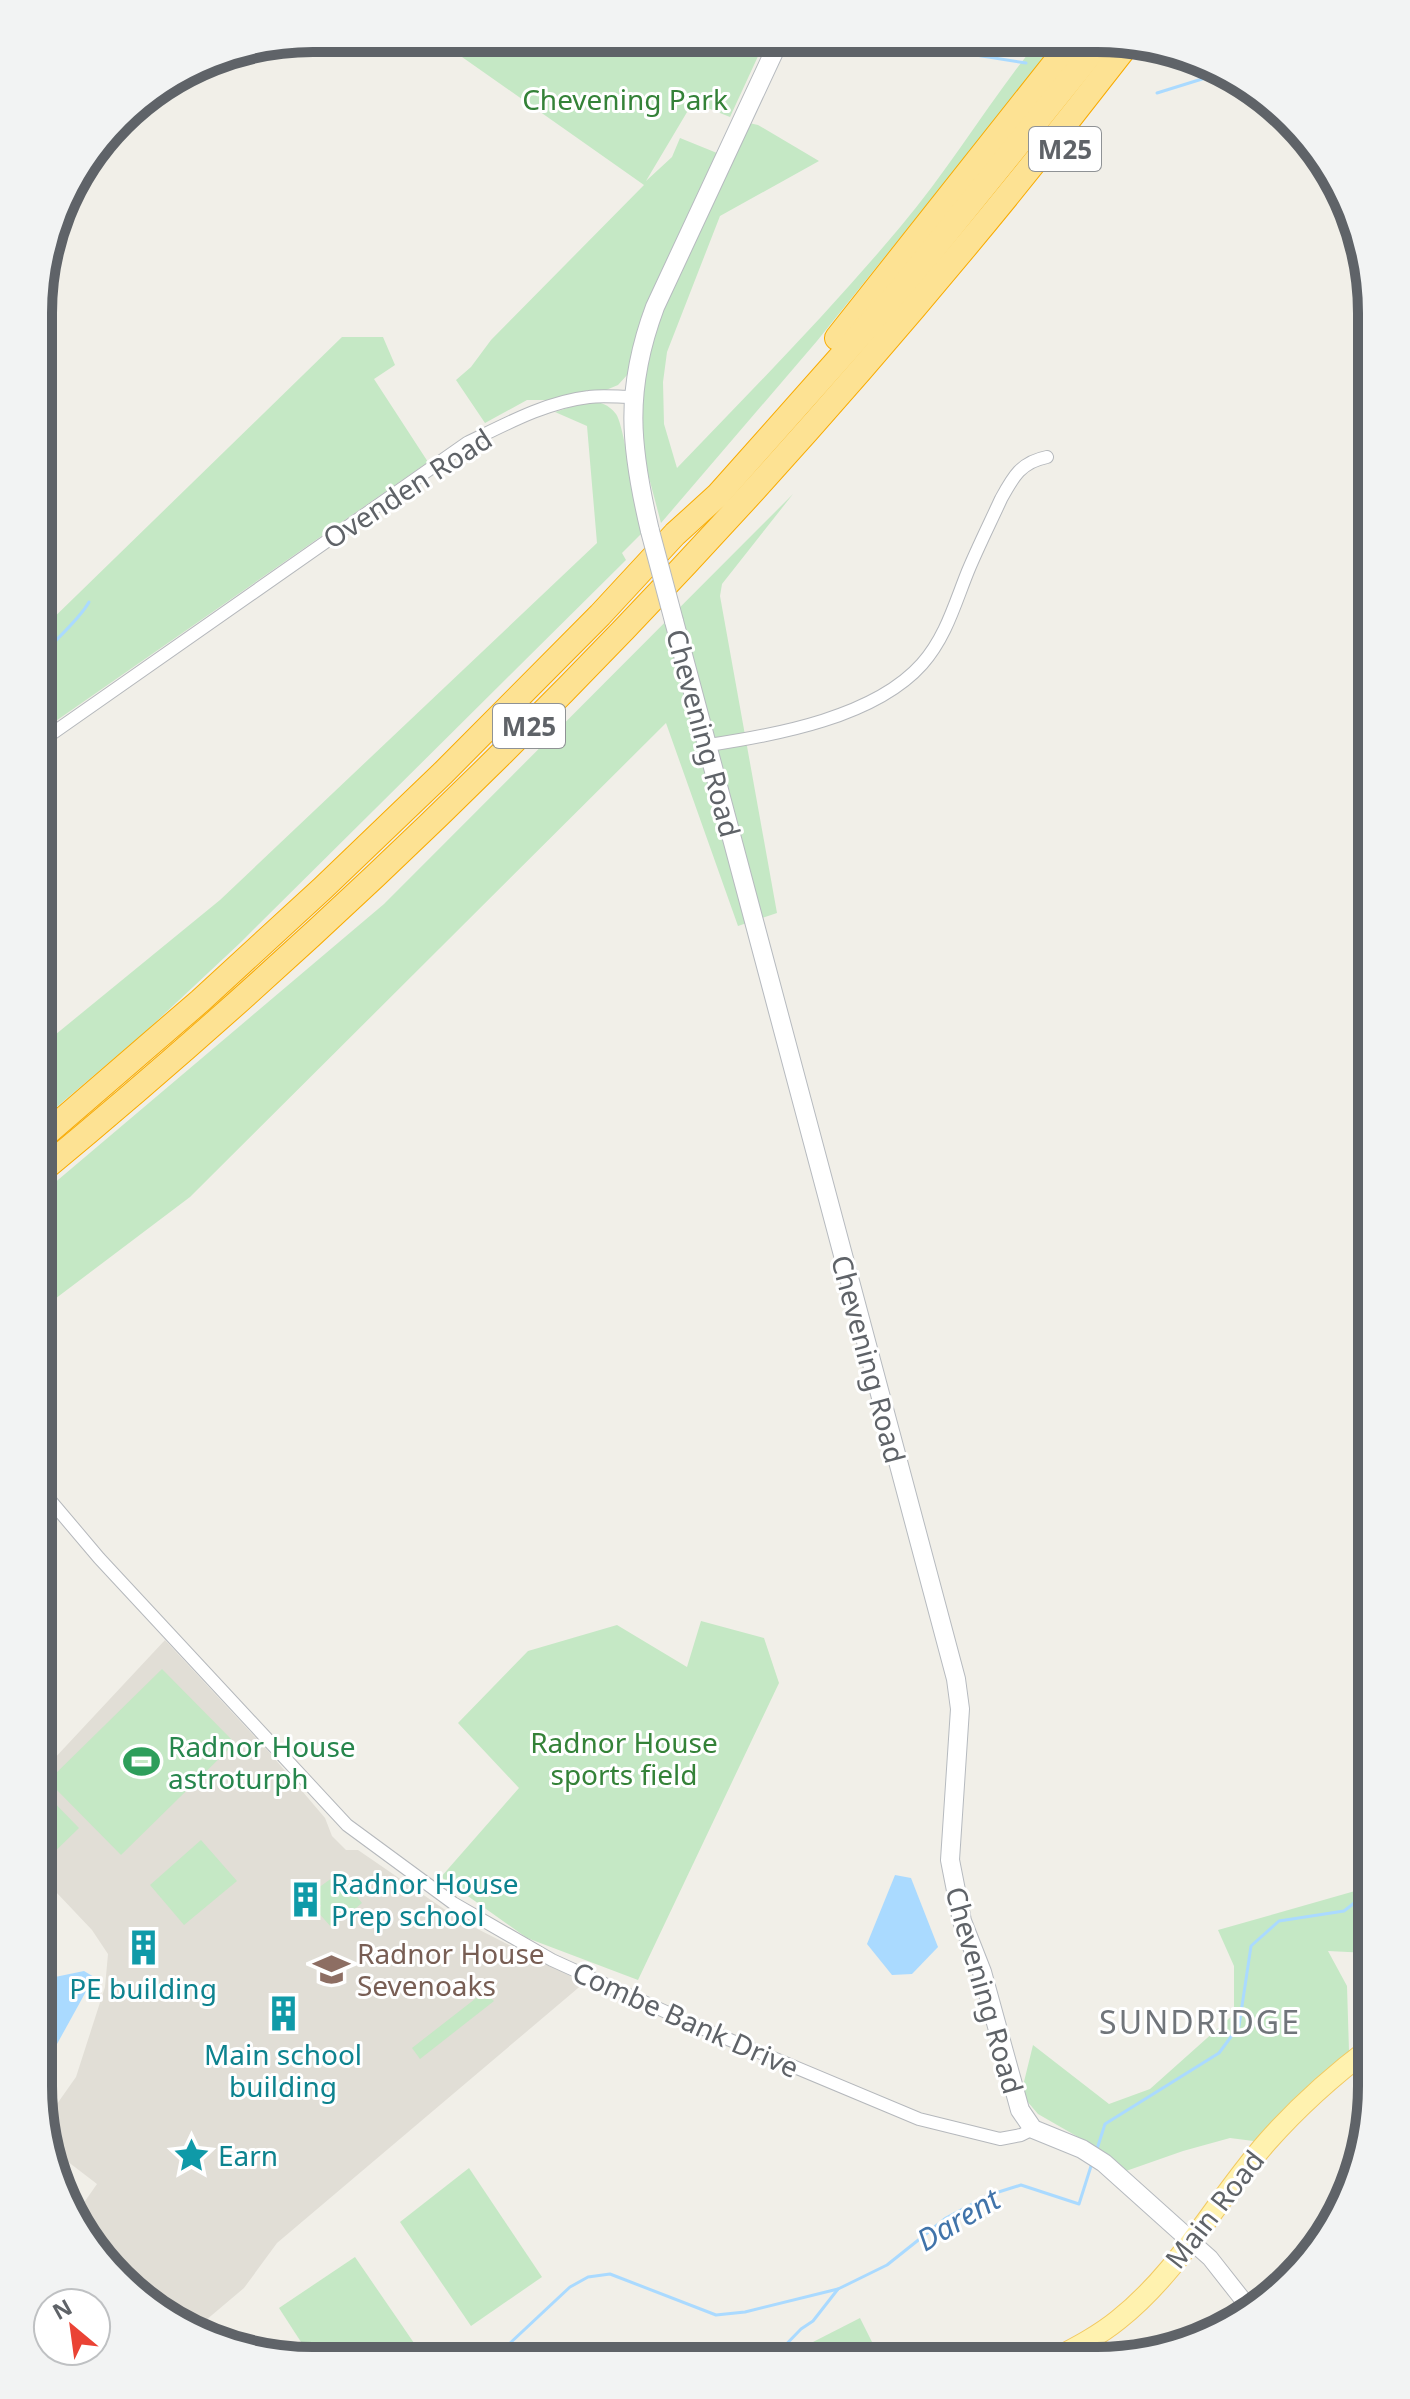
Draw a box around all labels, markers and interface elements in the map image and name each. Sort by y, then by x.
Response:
park label: Chevening Park [522,80,728,118]
road number: M25 [1029,127,1101,171]
street label: Ovenden Road [315,419,499,557]
street label: Chevening Road [658,625,750,841]
road number: M25 [493,704,565,748]
street label: Chevening Road [823,1251,915,1467]
park label: Radnor House sports field [530,1723,718,1793]
place label: Radnor House astroturph [168,1727,356,1797]
sports icon: Radnor House astroturph [123,1743,161,1781]
place label: Radnor House Prep school [331,1864,519,1934]
building icon: Radnor House Prep school [286,1880,324,1918]
street label: Chevening Road [937,1882,1033,2098]
building icon: PE building [124,1929,162,1967]
place label: Radnor House Sevenoaks [357,1934,545,2004]
school or university icon: Radnor House Sevenoaks [312,1950,350,1988]
street label: Combe Bank Drive [567,1952,805,2086]
place label: PE building [69,1969,217,2007]
building icon: Main school building [264,1995,302,2033]
district label: SUNDRIDGE [1099,2000,1301,2043]
place label: Main school building [204,2035,362,2105]
place icon: Earn [173,2136,211,2174]
place label: Earn [218,2136,278,2174]
street label: Main Road [1156,2142,1272,2276]
water label: Darent [909,2178,1008,2260]
north arrow [32,2287,112,2367]
text: N [47,2291,77,2326]

